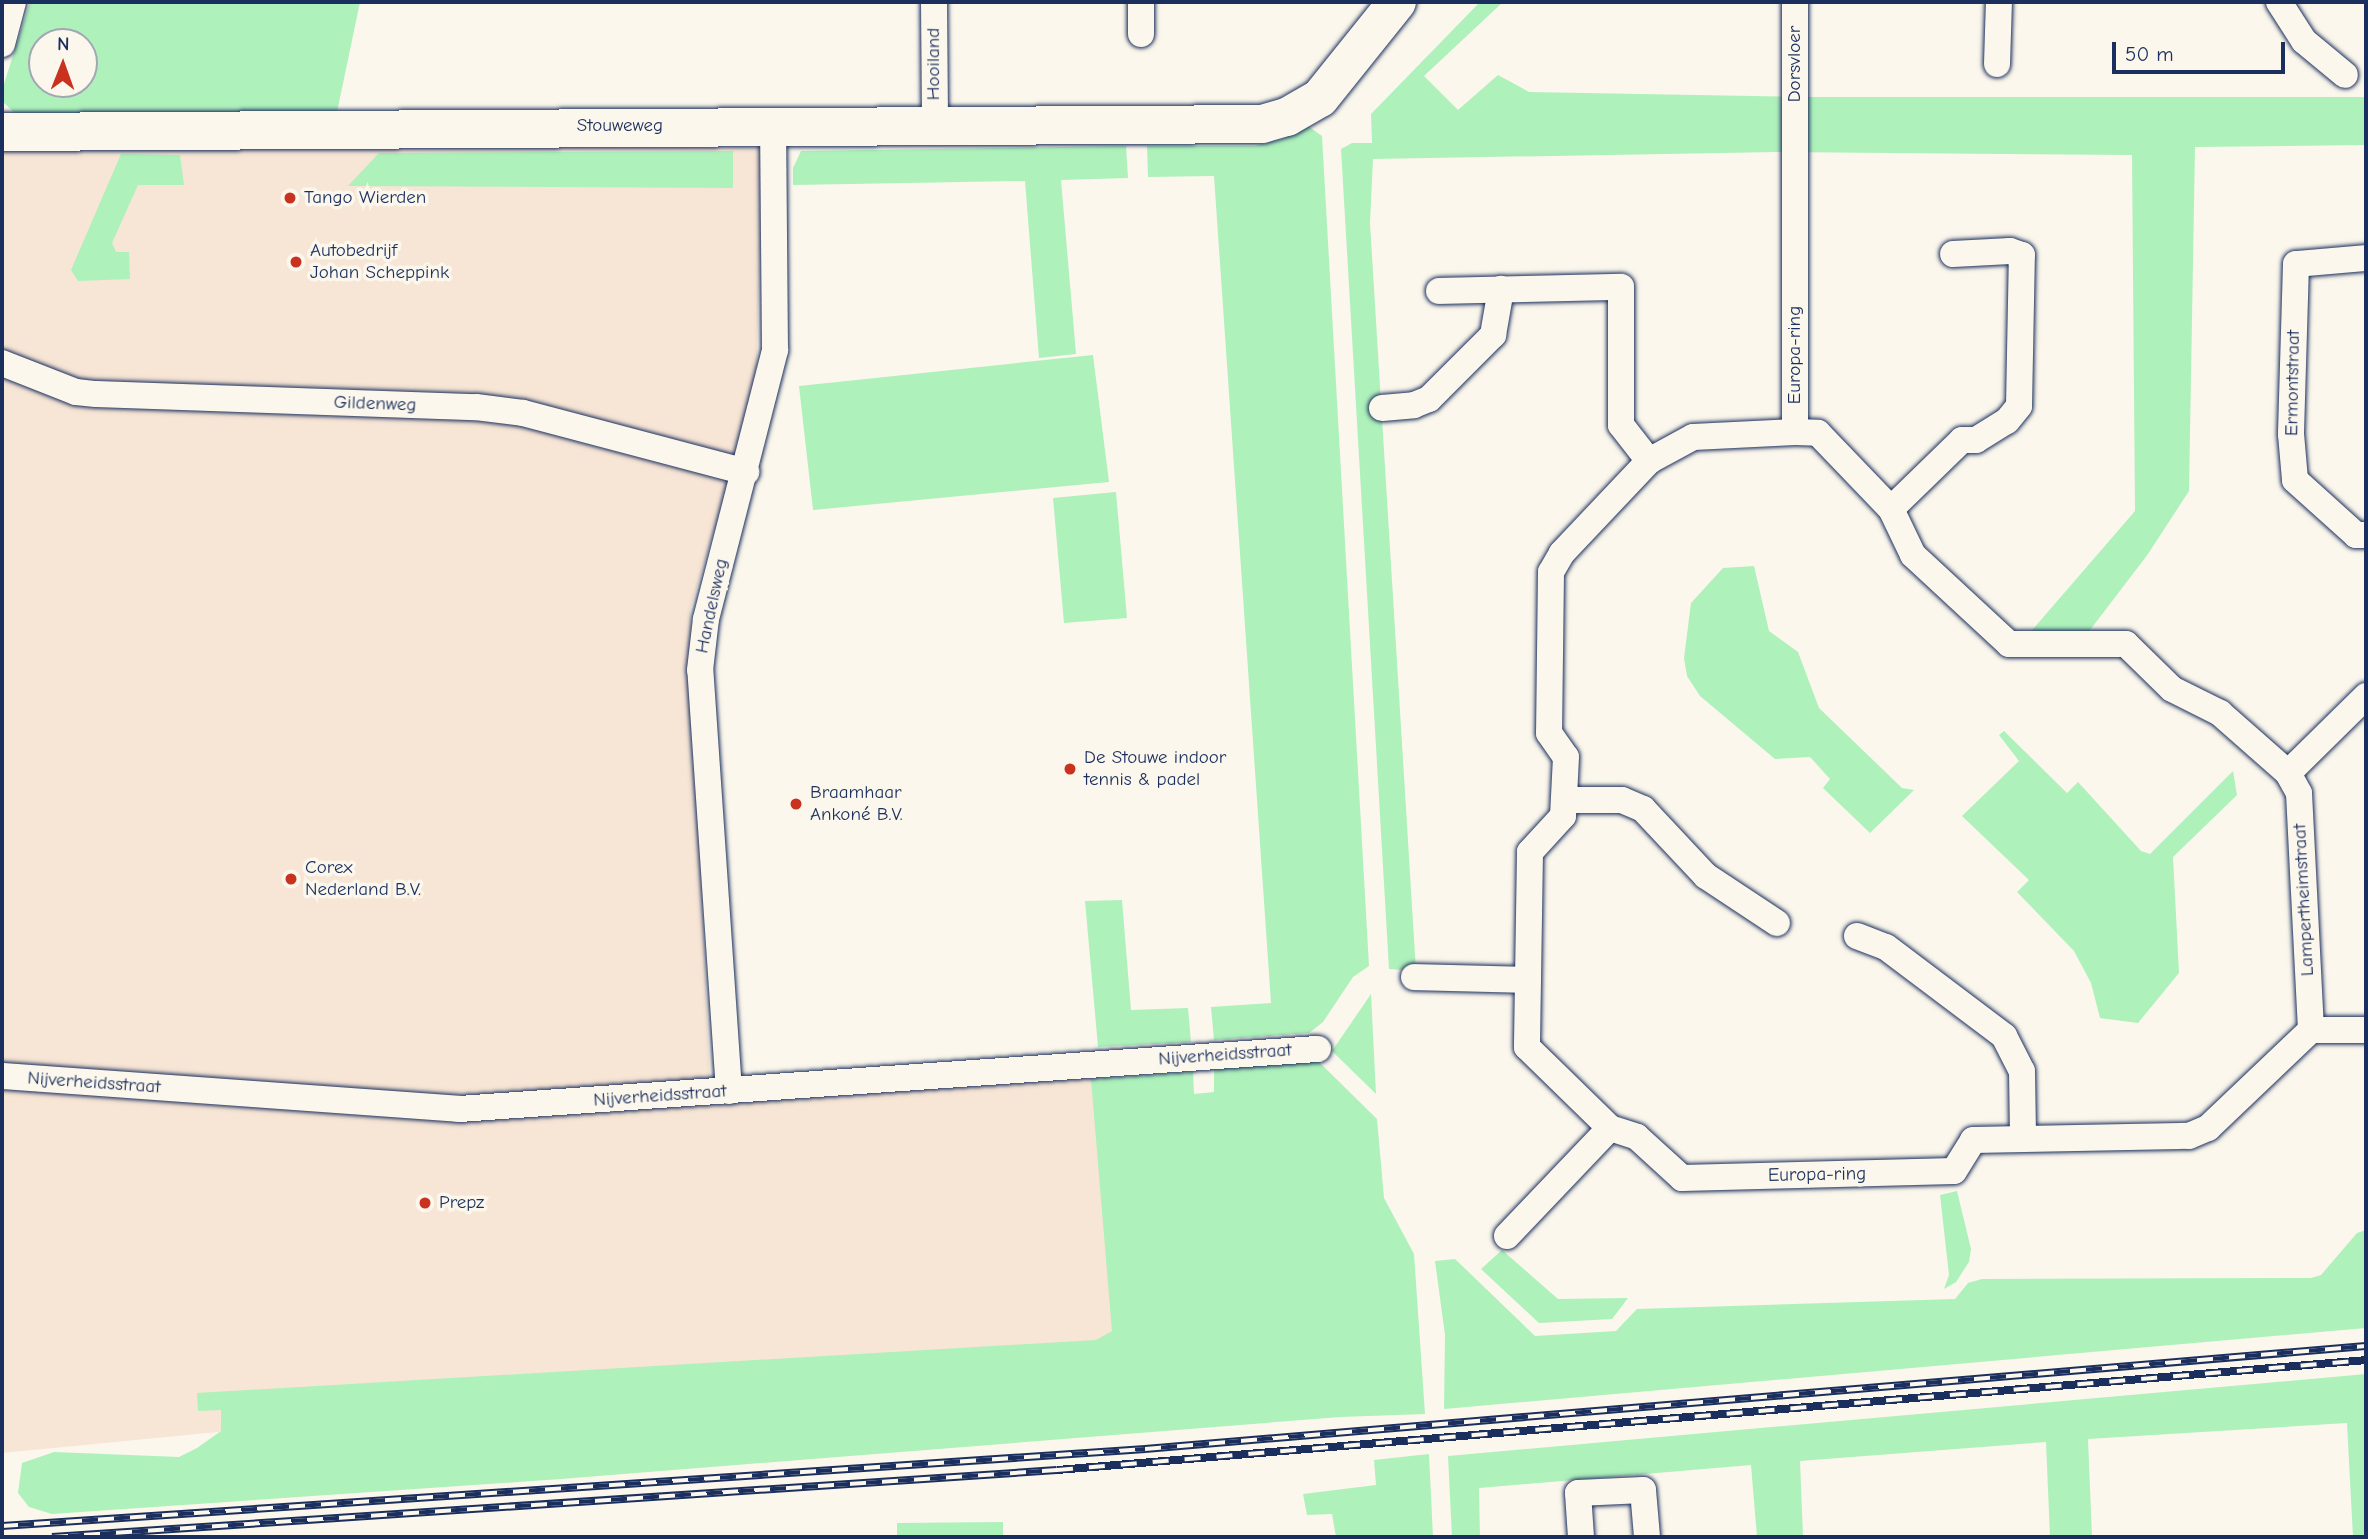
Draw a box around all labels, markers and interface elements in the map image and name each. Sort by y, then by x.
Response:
street label: Dorsvloer [1784,26,1806,102]
north arrow [28,28,98,98]
street label: Hooiland [923,28,945,100]
scale bar [2116,28,2289,72]
text: N [57,33,70,55]
text: 50 m [2125,42,2174,66]
street label: Stouweweg [577,115,663,137]
place label: Tango Wierden [304,187,426,209]
marker: Tango Wierden [282,190,298,206]
place label: Autobedrijf Johan Scheppink [310,240,449,284]
marker: Autobedrijf Johan Scheppink [288,254,304,270]
street label: Europa-ring [1784,306,1806,404]
street label: Ermontstraat [2281,330,2305,436]
street label: Gildenweg [333,391,417,417]
street label: Handelsweg [691,557,733,655]
place label: De Stouwe indoor tennis & padel [1084,747,1226,791]
marker: De Stouwe indoor tennis & padel [1062,761,1078,777]
place label: Braamhaar Ankoné B.V. [810,782,903,826]
marker: Braamhaar Ankoné B.V. [788,796,804,812]
street label: Lampertheimstraat [2289,823,2319,977]
place label: Corex Nederland B.V. [305,857,421,901]
marker: Corex Nederland B.V. [283,871,299,887]
street label: Nijverheidsstraat [1158,1039,1292,1071]
street label: Nijverheidsstraat [27,1067,161,1099]
street label: Nijverheidsstraat [593,1080,727,1112]
street label: Europa-ring [1768,1163,1866,1187]
place label: Prepz [439,1192,484,1214]
marker: Prepz [417,1195,433,1211]

